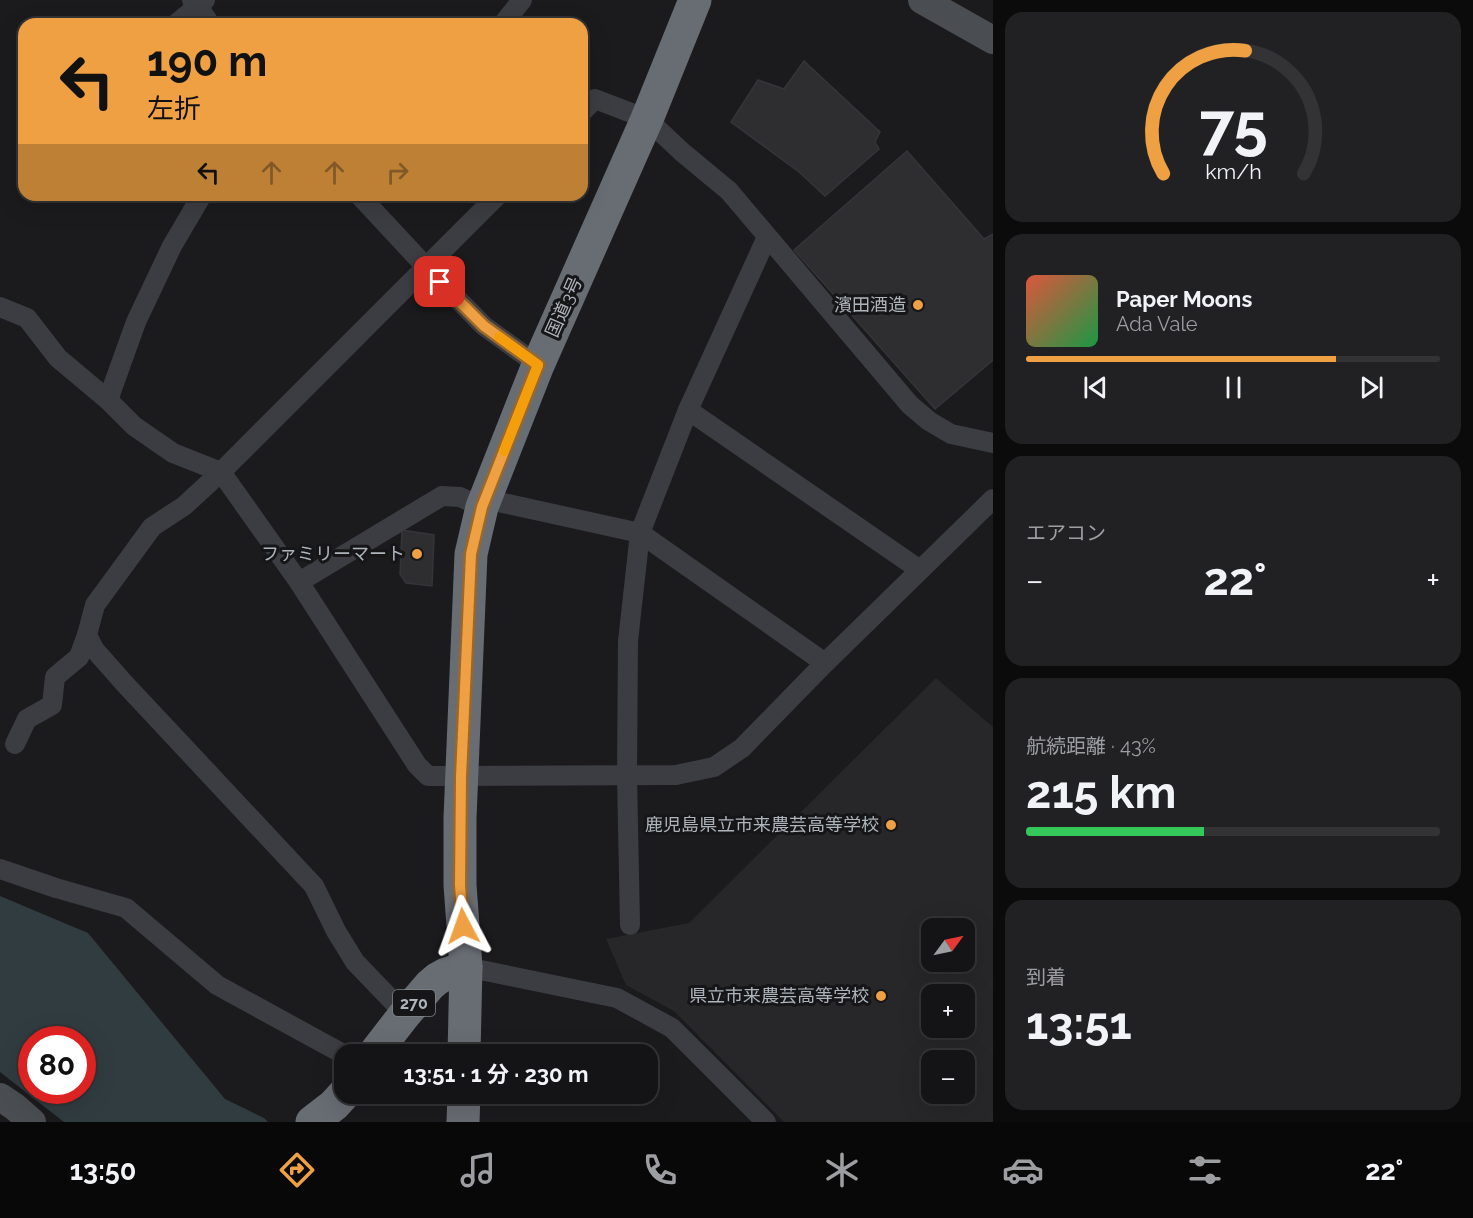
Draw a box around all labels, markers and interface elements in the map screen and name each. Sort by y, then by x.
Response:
text: 190 m [147,37,267,86]
icon: left [48,42,126,120]
text: 75 [1199,89,1267,163]
text: 左折 [147,93,201,124]
icon: left [192,156,225,189]
icon: ahead [255,156,288,189]
icon: ahead [318,156,351,189]
icon: right [381,156,414,189]
text: km/h [1205,159,1261,184]
pin [414,256,465,307]
icon: arrive [423,265,456,298]
street label: 国道3号 [541,273,586,340]
text: Paper Moons [1116,286,1252,312]
place label: 濱田酒造 [834,294,906,315]
marker: 濱田酒造 [911,298,925,312]
text: Ada Vale [1116,312,1198,336]
icon: previous [1079,371,1112,404]
icon: pause [1217,371,1250,404]
icon: next [1355,371,1388,404]
text: エアコン [1026,521,1106,545]
place label: ファミリーマート [261,543,405,564]
marker: ファミリーマート [410,547,424,561]
text: 22° [1203,553,1267,606]
text: − [1026,561,1044,600]
text: + [1426,561,1440,600]
text: 航続距離 · 43% [1026,734,1156,758]
text: 215 km [1026,766,1176,819]
place label: 鹿児島県立市来農芸高等学校 [645,814,879,835]
marker: 鹿児島県立市来農芸高等学校 [884,818,898,832]
position arrow [431,894,495,958]
north arrow [921,918,975,972]
map controls [921,918,975,1104]
text: 到着 [1026,965,1066,989]
button: + [921,984,975,1038]
place label: 県立市来農芸高等学校 [689,985,869,1006]
marker: 県立市来農芸高等学校 [874,989,888,1003]
road number: 270 [393,990,435,1016]
text: 13:51 [1026,997,1132,1050]
speed limit sign: 80 [18,1026,96,1104]
button: − [921,1050,975,1104]
text: 13:51 · 1 分 · 230 m [404,1061,588,1087]
icon: directions [276,1149,318,1191]
icon: music [457,1149,499,1191]
icon: phone [639,1149,681,1191]
icon: climate [821,1149,863,1191]
icon: car [1002,1149,1044,1191]
icon: filters [1184,1149,1226,1191]
text: 13:50 [70,1155,136,1186]
text: 22° [1365,1155,1403,1186]

